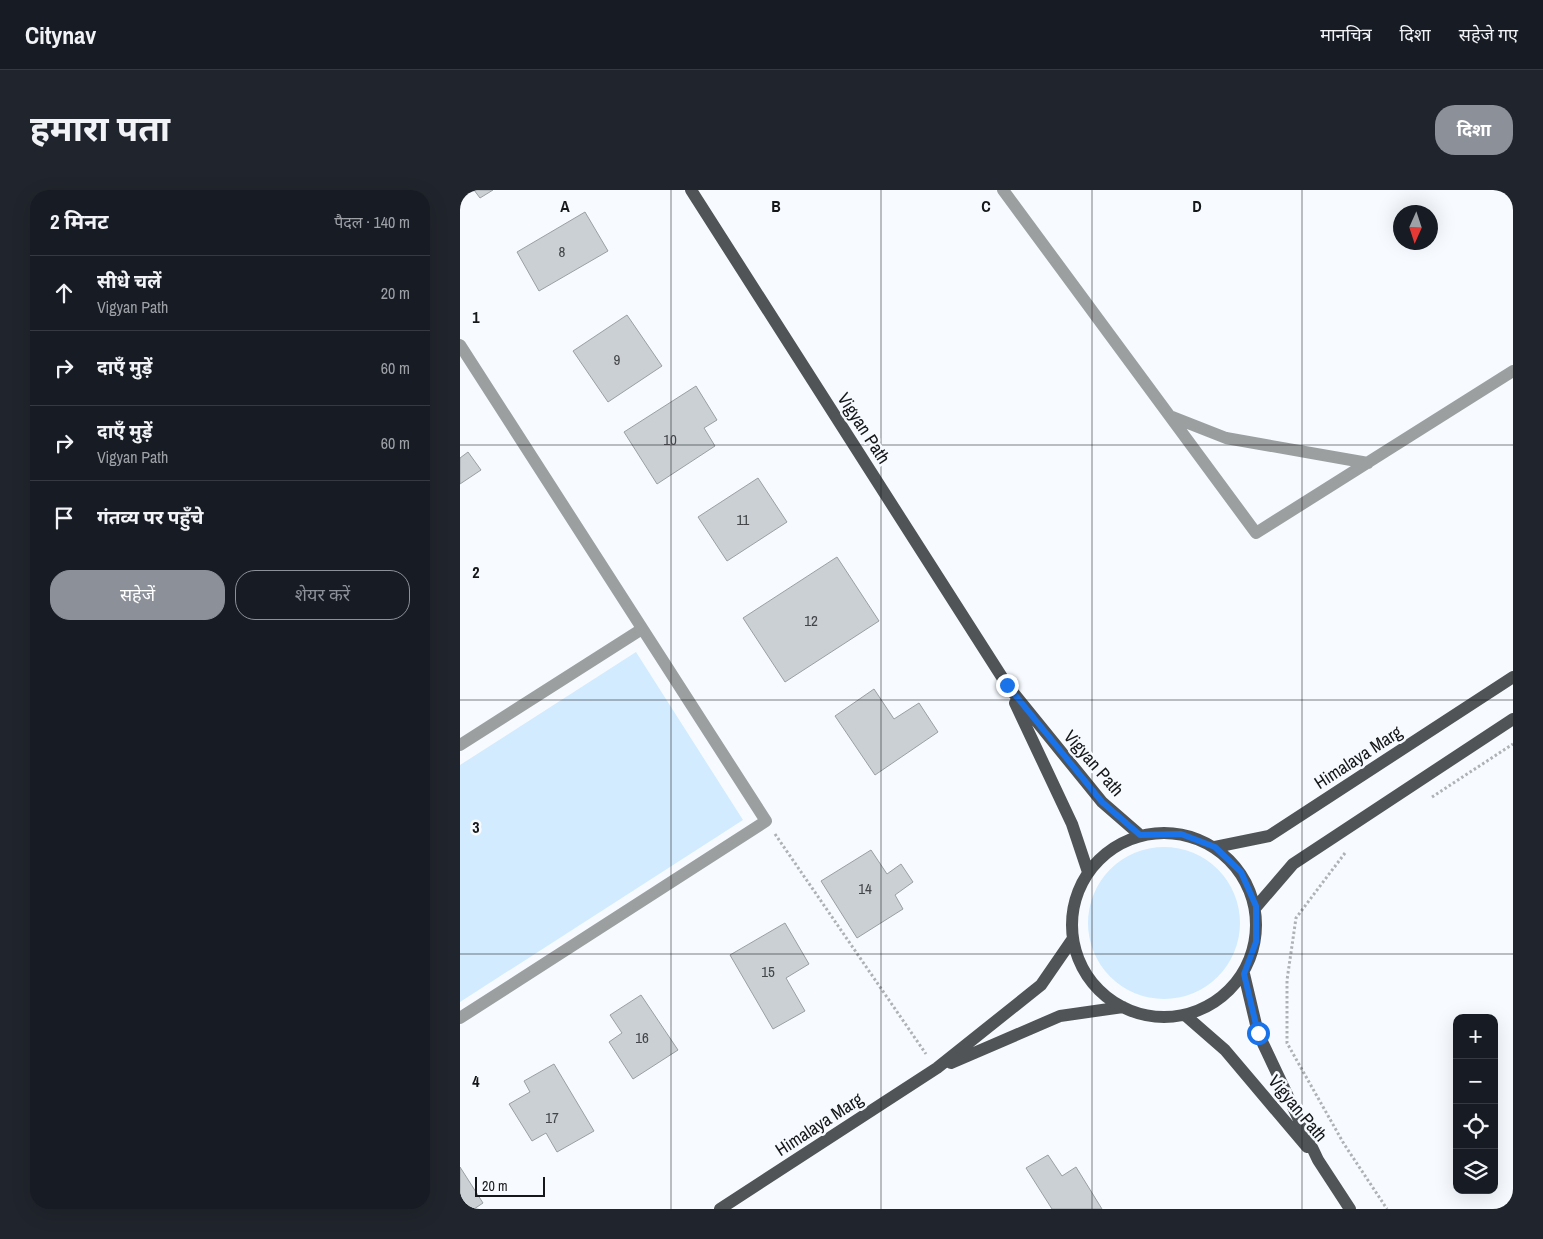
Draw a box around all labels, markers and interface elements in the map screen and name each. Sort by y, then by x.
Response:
text: Citynav [25,19,96,51]
text: मानचित्र [1320,22,1372,47]
text: दिशा [1400,22,1431,47]
text: सहेजे गए [1459,22,1518,47]
text: हमारा पता [30,105,170,152]
button: दिशा [1435,105,1513,155]
text: A [560,195,570,217]
text: B [771,195,781,217]
text: C [981,195,991,217]
text: D [1192,195,1202,217]
north arrow [1393,205,1438,250]
text: 2 मिनट [50,207,108,236]
text: पैदल · 140 m [334,211,410,233]
house number: 8 [559,241,566,262]
text: सीधे चलें [97,268,161,294]
icon: ahead [50,279,78,307]
text: 20 m [381,282,410,304]
text: Vigyan Path [97,296,168,318]
text: 1 [472,306,480,328]
house number: 9 [614,349,621,370]
icon: right [50,354,78,382]
text: दाएँ मुड़ें [97,354,152,380]
text: 60 m [381,357,410,379]
street label: Vigyan Path [832,388,896,468]
text: दाएँ मुड़ें [97,418,152,444]
icon: right [50,429,78,457]
house number: 10 [663,429,677,450]
text: 60 m [381,432,410,454]
text: Vigyan Path [97,446,168,468]
icon: arrive [50,504,78,532]
text: गंतव्य पर पहुँचे [97,504,203,530]
house number: 11 [737,509,750,530]
text: 2 [472,561,480,583]
button: सहेजें [50,570,225,620]
button: शेयर करें [235,570,410,620]
house number: 12 [804,610,818,631]
route end [996,674,1019,697]
street label: Himalaya Marg [1309,719,1407,795]
street label: Vigyan Path [1058,725,1130,801]
text: 3 [472,816,480,838]
house number: 14 [858,878,872,899]
house number: 15 [761,961,775,982]
map controls [1453,1014,1498,1194]
button: + [1453,1014,1498,1059]
route start [1247,1022,1270,1045]
house number: 16 [635,1027,649,1048]
button: − [1453,1059,1498,1104]
street label: Vigyan Path [1263,1069,1333,1147]
text: 4 [472,1070,480,1092]
street label: Himalaya Marg [770,1086,868,1162]
button: locate [1453,1104,1498,1149]
house number: 17 [545,1107,559,1128]
button: layers [1453,1149,1498,1194]
scale bar [475,1174,545,1197]
text: 20 m [482,1177,508,1195]

